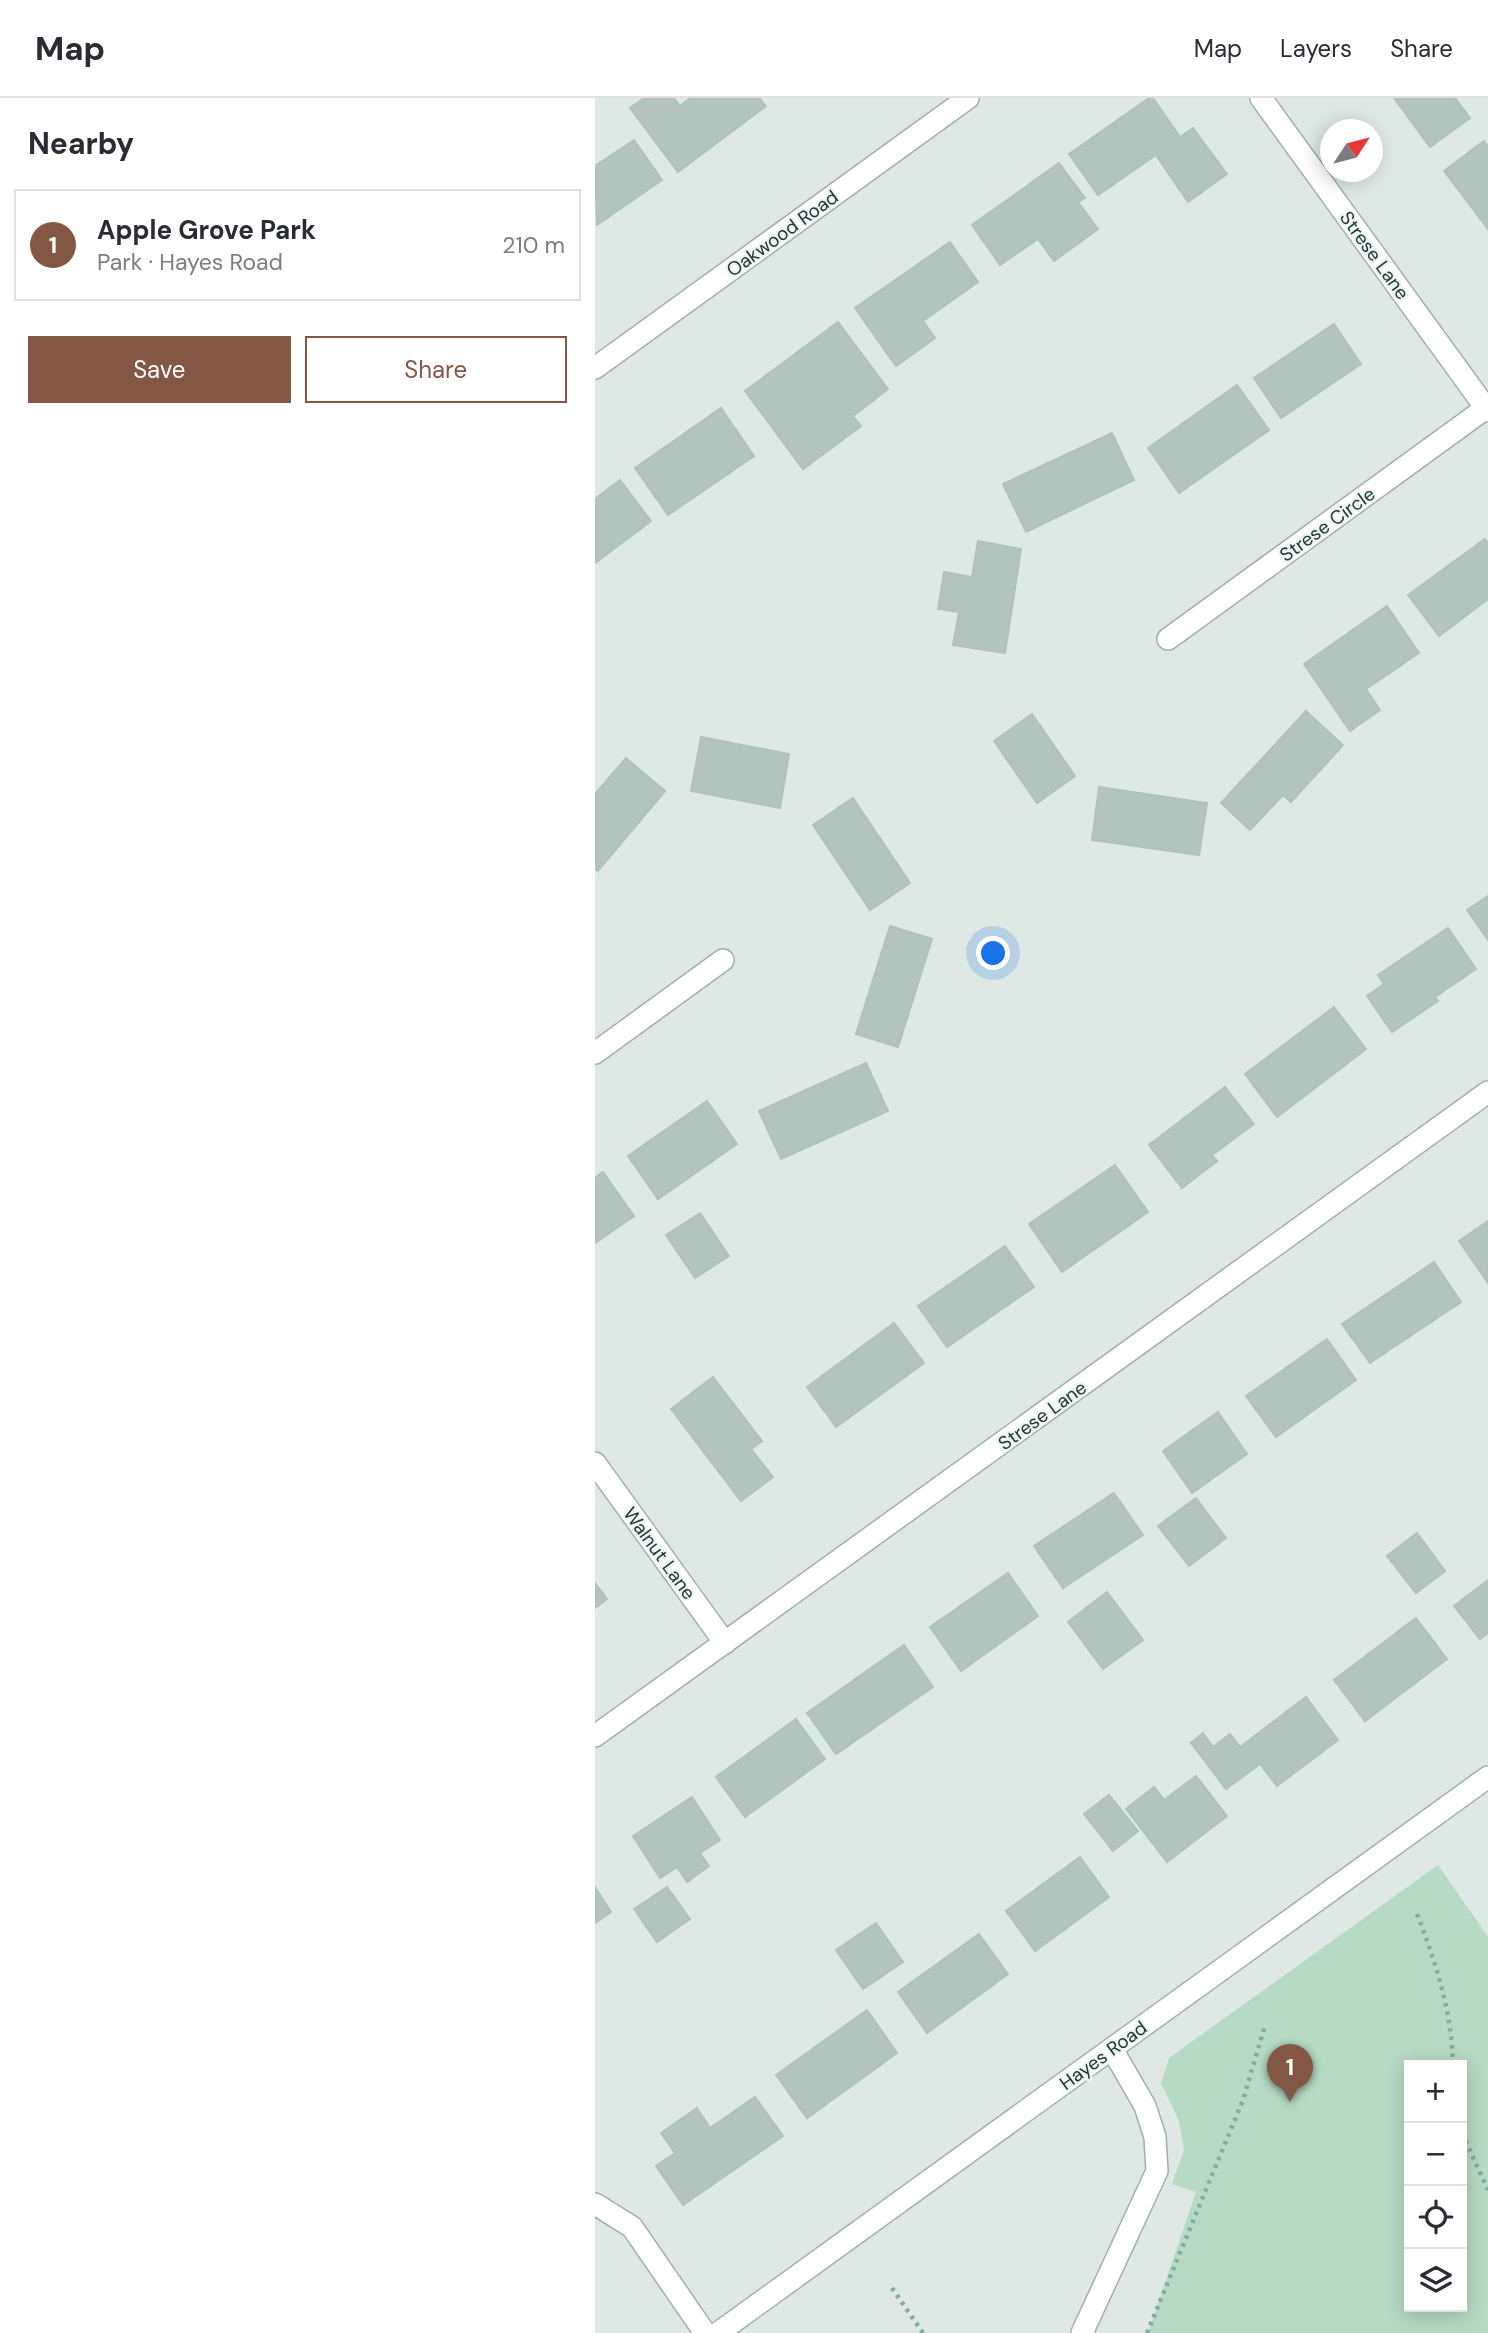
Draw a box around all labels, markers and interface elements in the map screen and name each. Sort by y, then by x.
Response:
text: Map [35,27,105,70]
text: Map [1194,33,1242,64]
text: Layers [1280,33,1352,64]
text: Share [1390,33,1453,64]
north arrow [1320,119,1383,182]
text: Nearby [28,124,134,163]
street label: Oakwood Road [721,184,843,282]
street label: Strese Lane [1334,206,1415,304]
text: Apple Grove Park [97,213,316,247]
text: 1 [49,230,57,260]
text: 210 m [502,230,565,260]
text: Park · Hayes Road [97,247,283,277]
button: Save [28,336,291,403]
button: Share [305,336,567,403]
street label: Strese Circle [1275,481,1380,567]
your location [976,936,1010,970]
street label: Strese Lane [993,1375,1091,1456]
street label: Walnut Lane [618,1502,702,1604]
street label: Hayes Road [1055,2015,1152,2096]
pin: 1 [1267,2044,1313,2102]
map controls [1404,2060,1467,2312]
button: + [1404,2060,1467,2123]
button: − [1404,2123,1467,2186]
button: locate [1404,2186,1467,2249]
button: layers [1404,2249,1467,2312]

